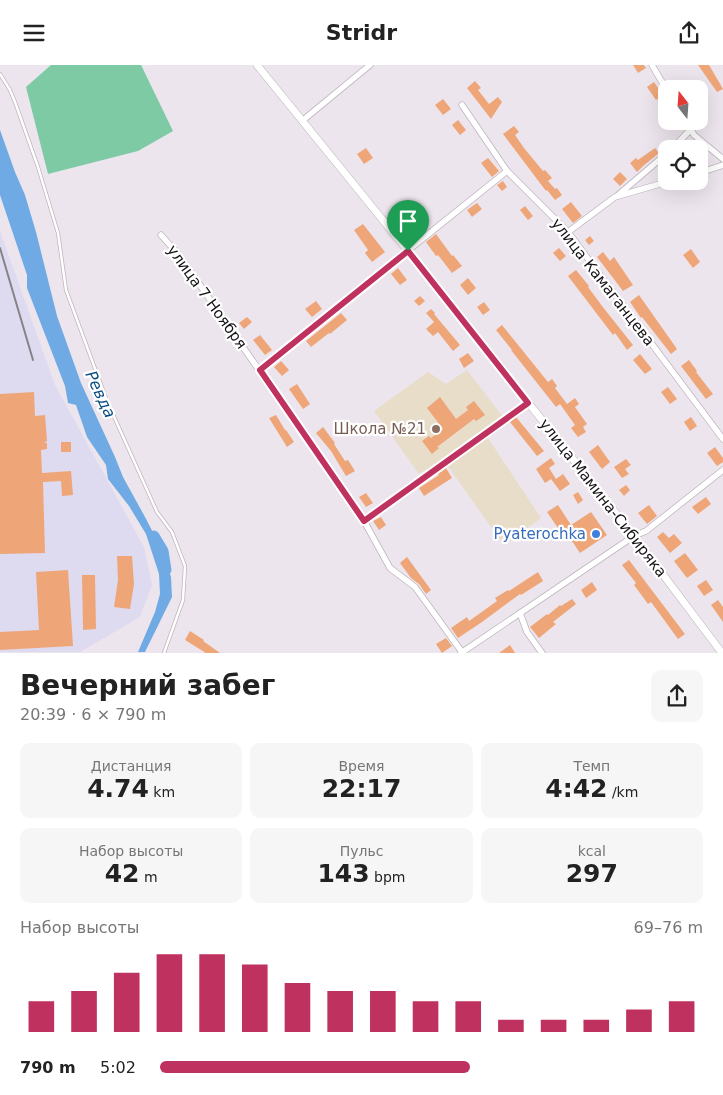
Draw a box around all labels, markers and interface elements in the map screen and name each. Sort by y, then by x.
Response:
icon: menu [20,19,48,47]
icon: share [675,19,703,47]
text: Stridr [326,20,397,45]
north arrow [658,80,708,130]
map controls [658,80,708,190]
button: locate [658,140,708,190]
pin [387,200,429,251]
icon: arrive [394,207,422,235]
street label: улица Камаганцева [548,215,658,349]
street label: улица 7 Ноября [163,242,251,352]
water label: Ревда [81,368,120,421]
street label: улица Мамина-Сибиряка [536,415,670,581]
place label: Школа №21 [333,420,426,438]
marker: Школа №21 [430,423,442,435]
place label: Pyaterochka [493,525,586,543]
marker: Pyaterochka [590,528,602,540]
text: Вечерний забег [20,669,275,702]
button: share [651,670,703,722]
text: 20:39 · 6 × 790 m [20,705,166,724]
text: Дистанция [91,758,172,774]
text: Время [338,758,385,774]
text: Темп [573,758,610,774]
text: 4.74 [87,774,149,803]
text: 22:17 [322,774,401,803]
text: 4:42 [545,774,607,803]
text: km [149,784,175,800]
text: /km [607,784,638,800]
text: Набор высоты [79,843,183,859]
text: Пульс [340,843,383,859]
text: kcal [578,843,606,859]
text: 42 [105,859,140,888]
text: 143 [317,859,370,888]
text: 297 [566,859,618,888]
text: m [140,869,158,885]
text: bpm [370,869,406,885]
text: Набор высоты [20,918,139,937]
text: 69–76 m [634,918,703,937]
text: 790 m [20,1058,76,1077]
text: 5:02 [100,1058,136,1077]

